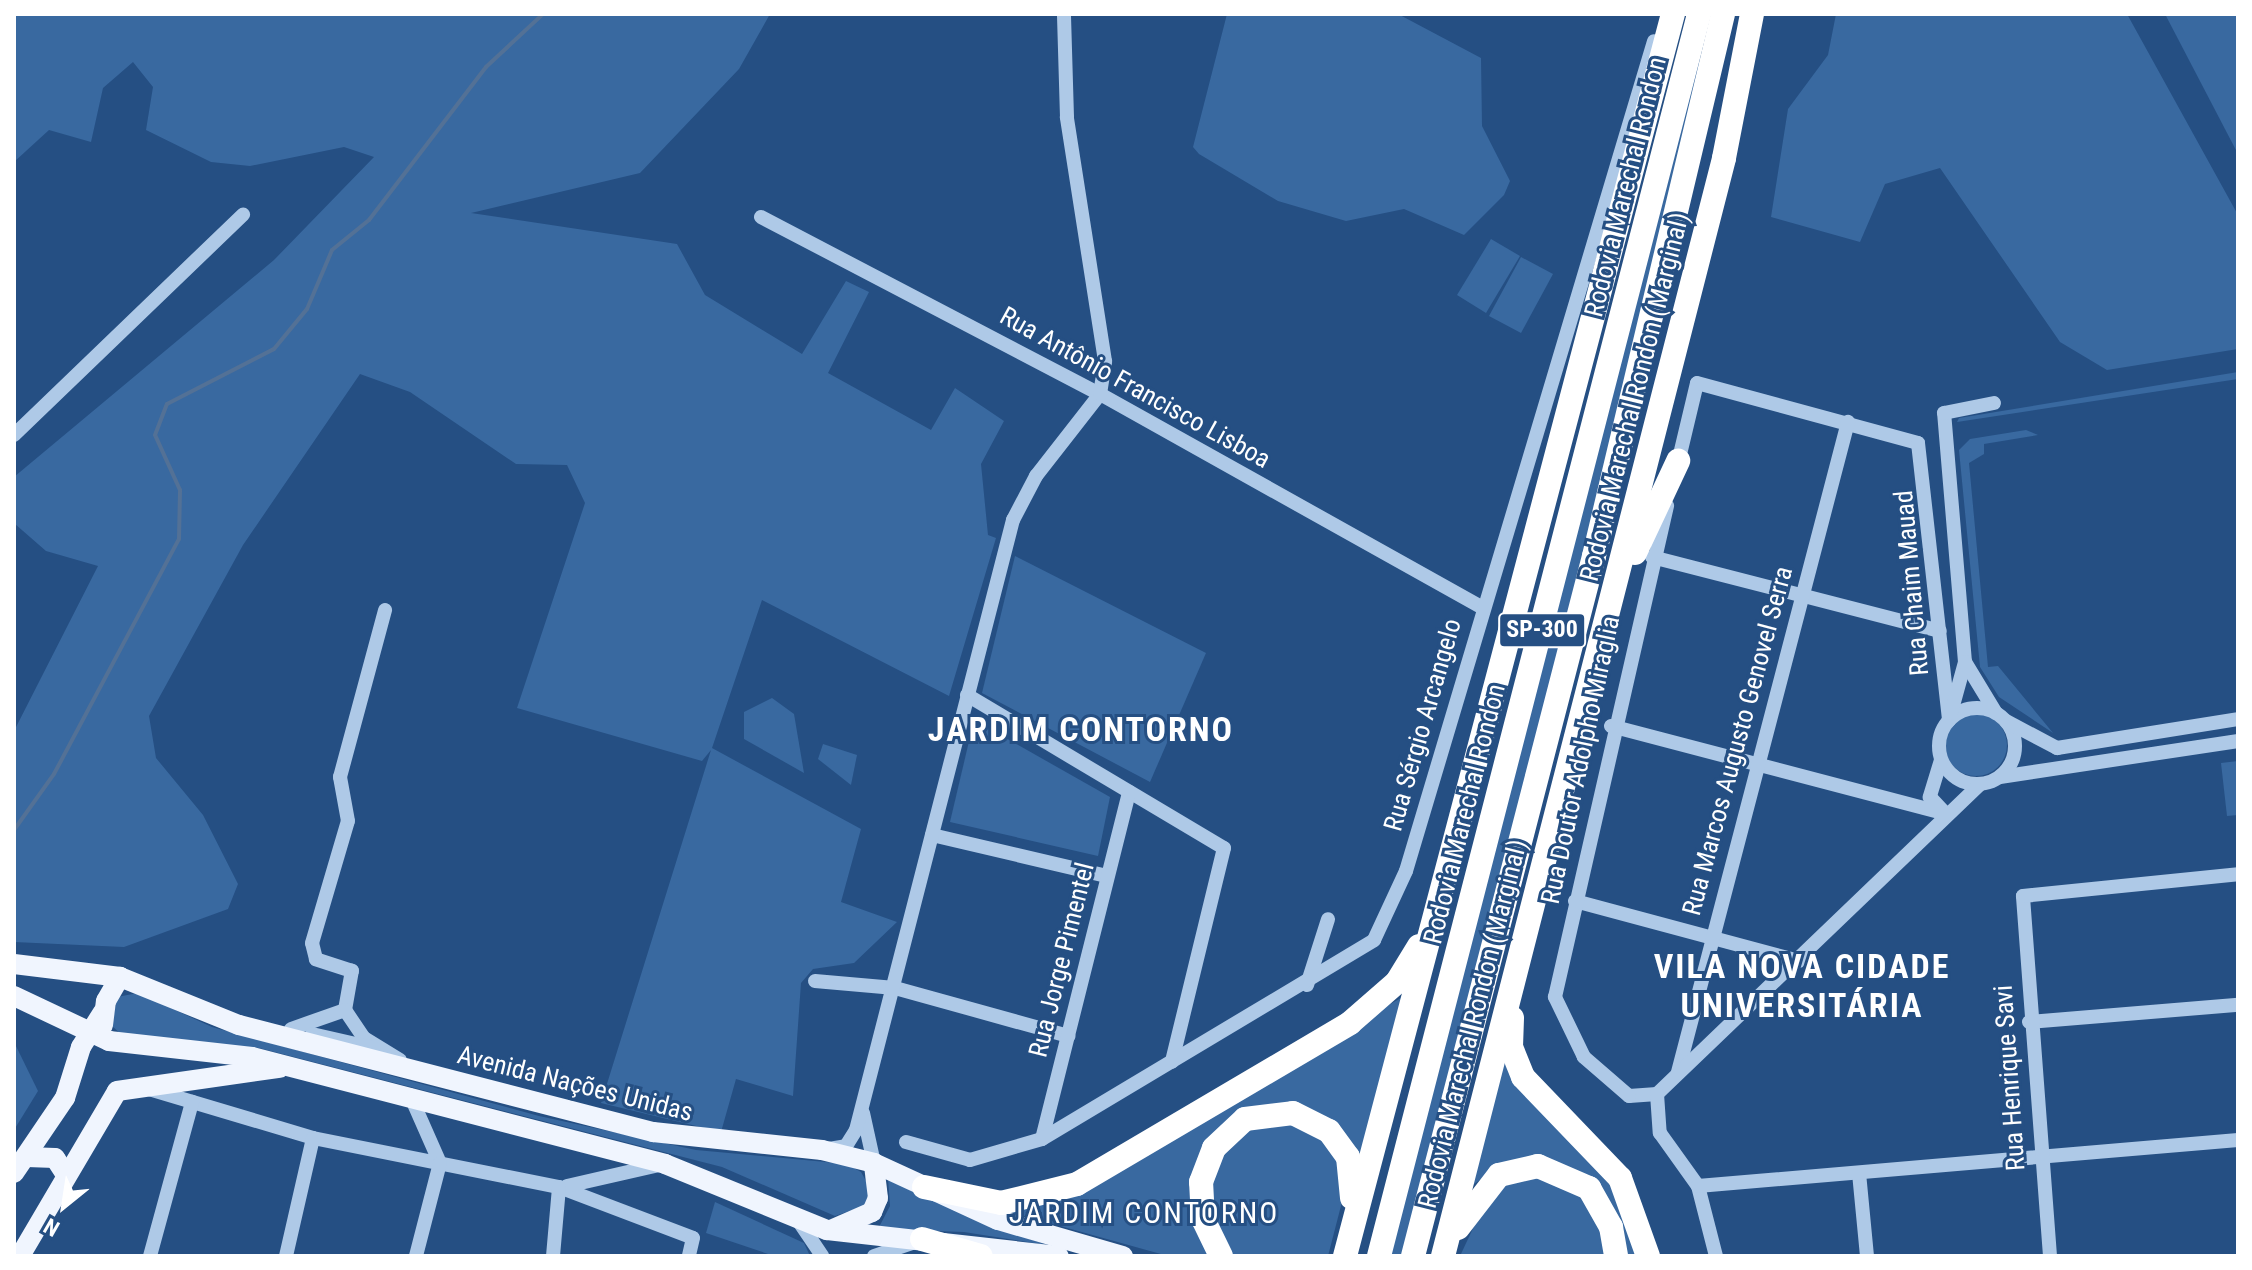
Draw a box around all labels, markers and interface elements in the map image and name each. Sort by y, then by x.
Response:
street label: Rodovia Marechal Rondon [1579,54,1673,320]
street label: Rodovia Marechal Rondon (Marginal) [1574,209,1696,585]
street label: Rua Antônio Francisco Lisboa [994,301,1276,475]
street label: Rua Chaim Mauad [1888,489,1936,677]
street label: Rua Marcos Augusto Genovel Serra [1676,563,1800,919]
road number: SP-300 [1498,610,1586,650]
street label: Rua Doutor Adolpho Miraglia [1535,613,1627,907]
street label: Rua Sérgio Arcangelo [1378,615,1468,835]
street label: Rodovia Marechal Rondon [1418,681,1512,947]
district label: JARDIM CONTORNO [928,710,1234,750]
street label: Rodovia Marechal Rondon (Marginal) [1412,836,1534,1212]
street label: Rua Jorge Pimentel [1023,859,1101,1061]
district label: VILA NOVA CIDADE UNIVERSITÁRIA [1654,946,1950,1026]
street label: Rua Henrique Savi [1988,984,2032,1172]
street label: Avenida Nações Unidas [454,1040,696,1128]
north arrow [24,1166,104,1246]
district label: JARDIM CONTORNO [1009,1195,1279,1231]
text: N [40,1213,64,1241]

